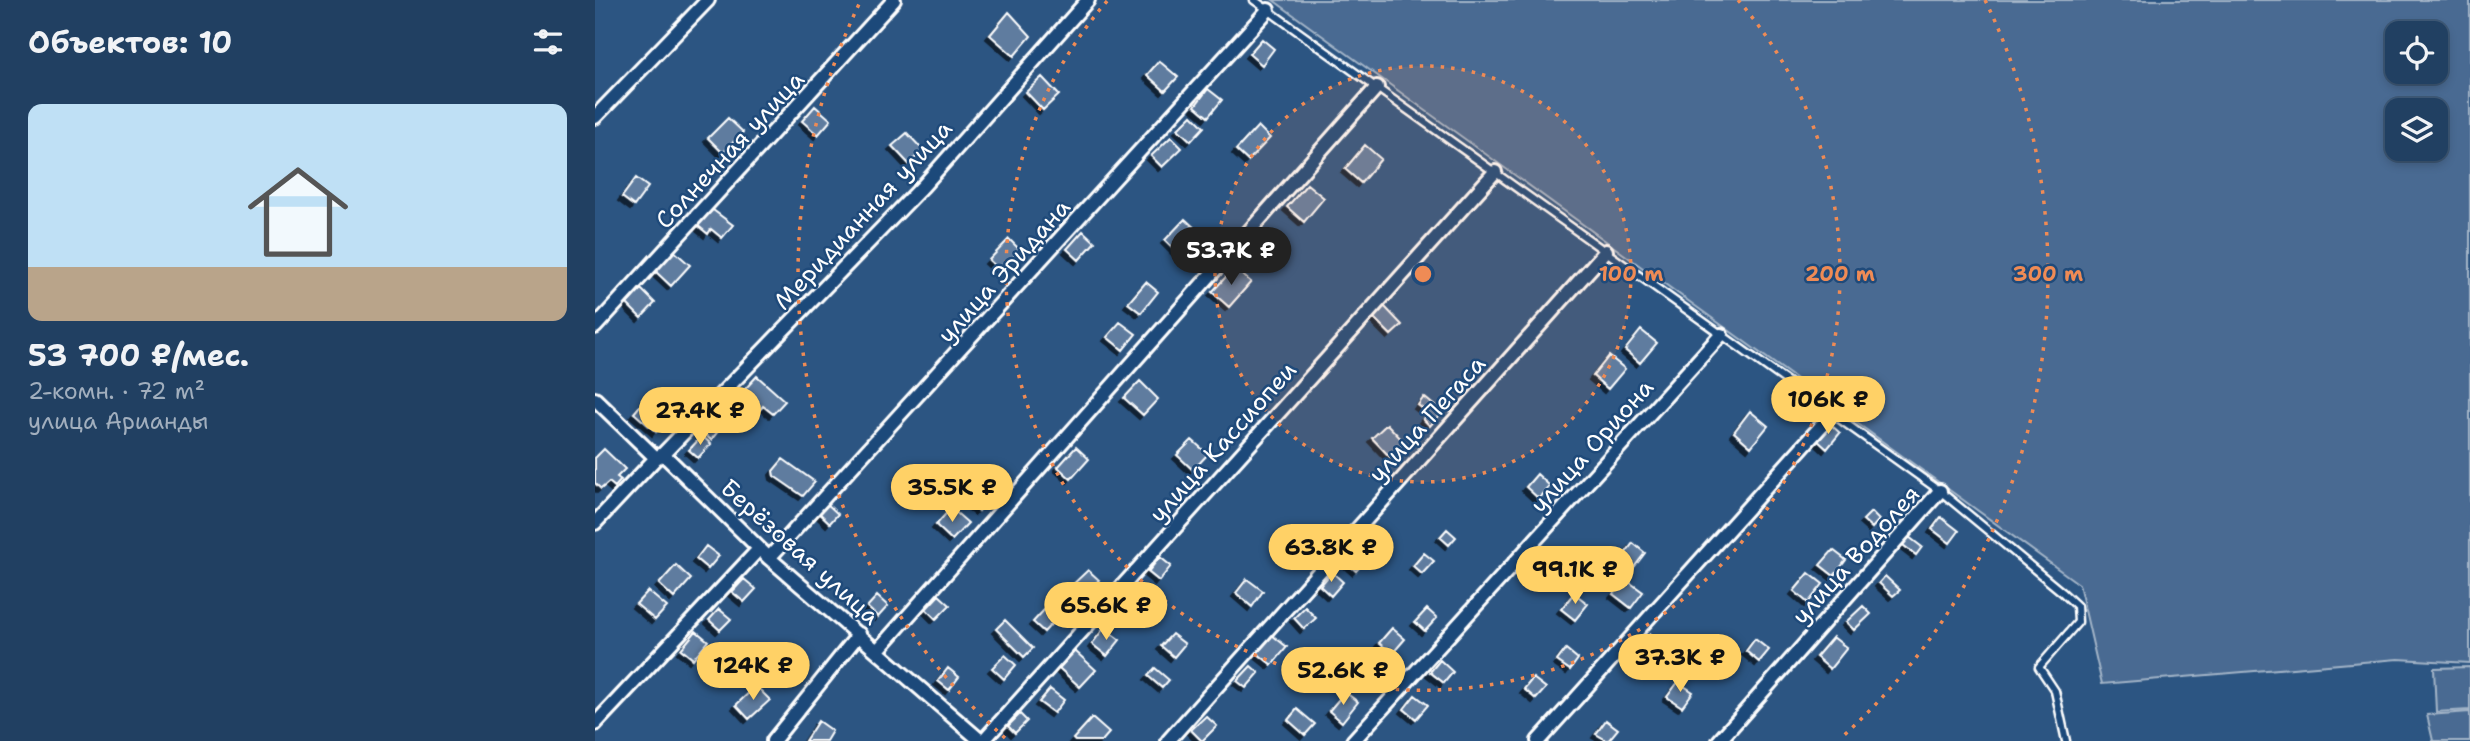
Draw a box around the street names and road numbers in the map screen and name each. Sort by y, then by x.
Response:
street label: Солнечная улица [649,64,812,236]
street label: Меридианная улица [767,113,959,317]
street label: улица Эридана [931,192,1077,350]
street label: улица Пегаса [1361,349,1493,489]
street label: улица Кассиопеи [1142,355,1304,529]
street label: улица Ориона [1523,372,1661,520]
street label: Берёзовая улица [714,472,886,632]
street label: улица Водолея [1785,479,1927,631]

